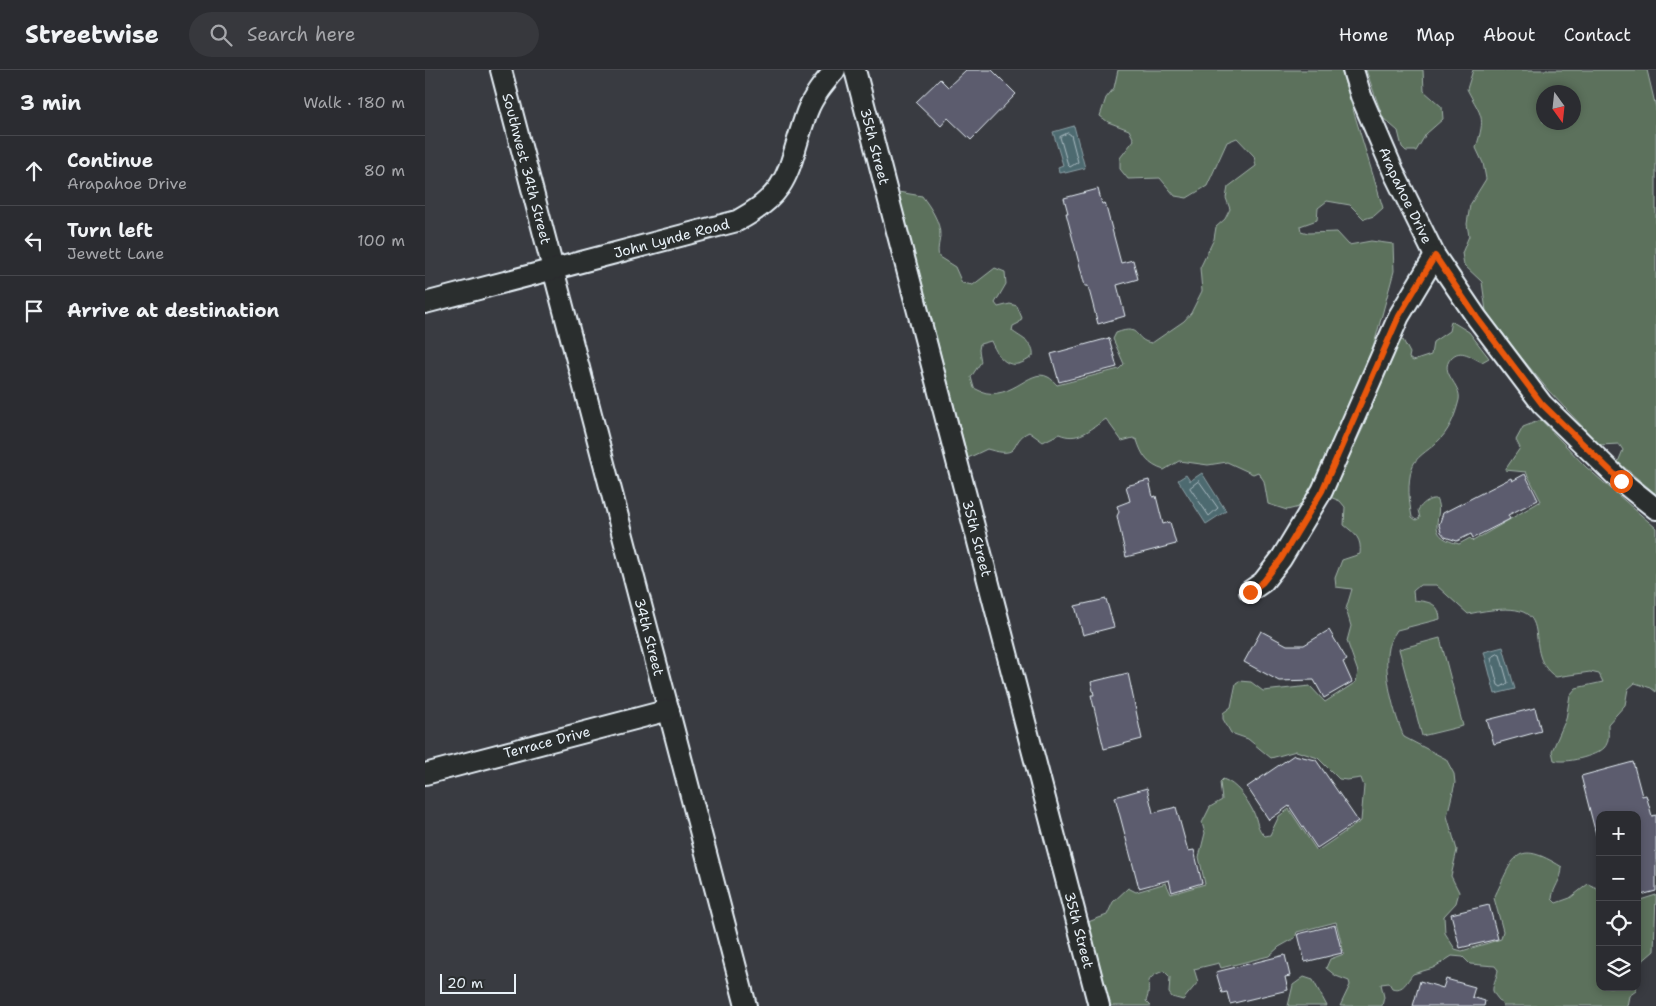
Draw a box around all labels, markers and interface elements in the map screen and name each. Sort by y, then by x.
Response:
search box [189,12,539,57]
text: Streetwise [25,19,159,51]
icon: search [207,21,235,49]
text: Search here [247,22,356,47]
text: Home [1339,23,1388,47]
text: Map [1416,23,1455,47]
text: About [1483,23,1536,47]
text: Contact [1564,23,1631,47]
north arrow [1536,85,1581,130]
text: 3 min [20,89,81,117]
street label: Southwest 34th Street [498,91,555,246]
text: Walk · 180 m [303,92,405,113]
street label: 35th Street [856,106,894,187]
street label: Arapahoe Drive [1375,144,1436,247]
text: Continue [67,148,153,173]
icon: ahead [20,157,48,185]
text: 80 m [364,160,405,181]
text: Arapahoe Drive [67,173,187,194]
street label: John Lynde Road [612,214,732,262]
text: Turn left [67,218,153,243]
icon: left [20,227,48,255]
text: 100 m [357,230,405,251]
text: Jewett Lane [67,243,164,264]
icon: arrive [20,297,48,325]
text: Arrive at destination [67,298,279,323]
route start [1610,470,1633,493]
street label: 35th Street [958,498,996,579]
route end [1239,581,1262,604]
street label: 34th Street [631,596,668,678]
street label: Terrace Drive [502,722,592,762]
map controls [1596,811,1641,991]
button: + [1596,811,1641,856]
button: − [1596,856,1641,901]
street label: 35th Street [1061,890,1098,971]
button: locate [1596,901,1641,946]
button: layers [1596,946,1641,991]
scale bar [440,971,516,994]
text: 20 m [447,974,483,992]

